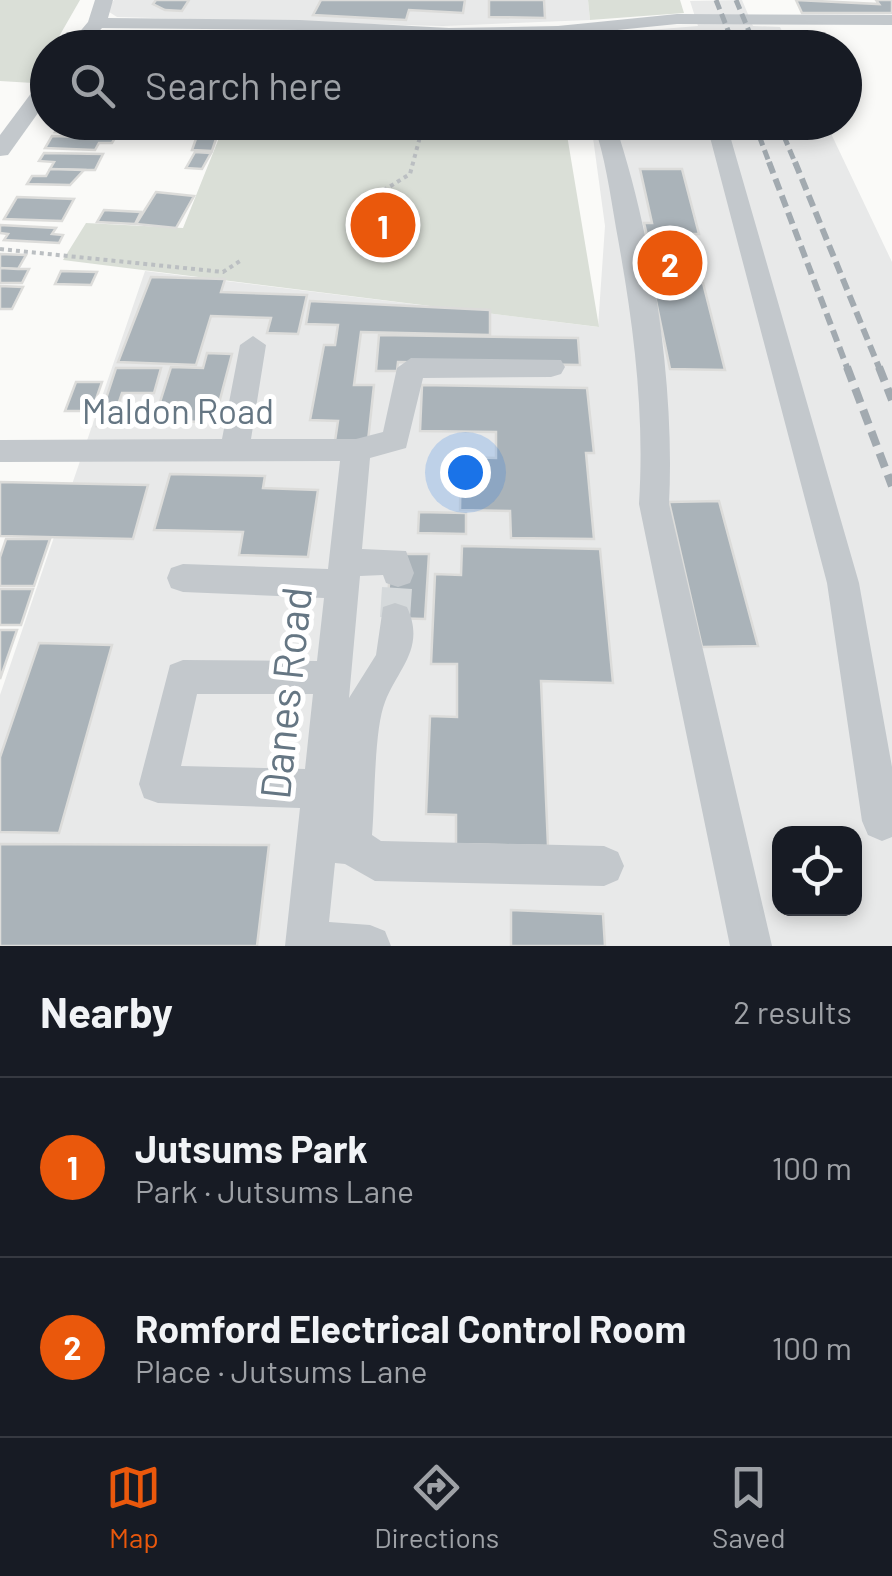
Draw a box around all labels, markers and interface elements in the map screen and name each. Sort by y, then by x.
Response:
search box [30,30,862,140]
icon: search [65,58,120,113]
text: Search here [145,62,343,108]
pin: 1 [350,188,416,262]
pin: 2 [638,226,702,300]
street label: Maldon Road [82,389,274,431]
your location [440,447,491,498]
street label: Danes Road [248,584,320,801]
map controls [772,826,862,916]
button: locate [772,826,862,916]
text: Nearby [40,986,173,1036]
text: 2 results [733,992,852,1030]
text: Jutsums Park [135,1125,368,1171]
text: 1 [67,1148,78,1186]
text: 100 m [772,1148,852,1186]
text: Park · Jutsums Lane [135,1171,414,1209]
text: Romford Electrical Control Room [135,1305,686,1351]
text: 2 [64,1328,81,1366]
text: 100 m [772,1328,852,1366]
text: Place · Jutsums Lane [135,1351,427,1389]
tab: Map [106,1460,161,1554]
tab: Directions [374,1460,499,1554]
tab: Saved [712,1460,786,1554]

